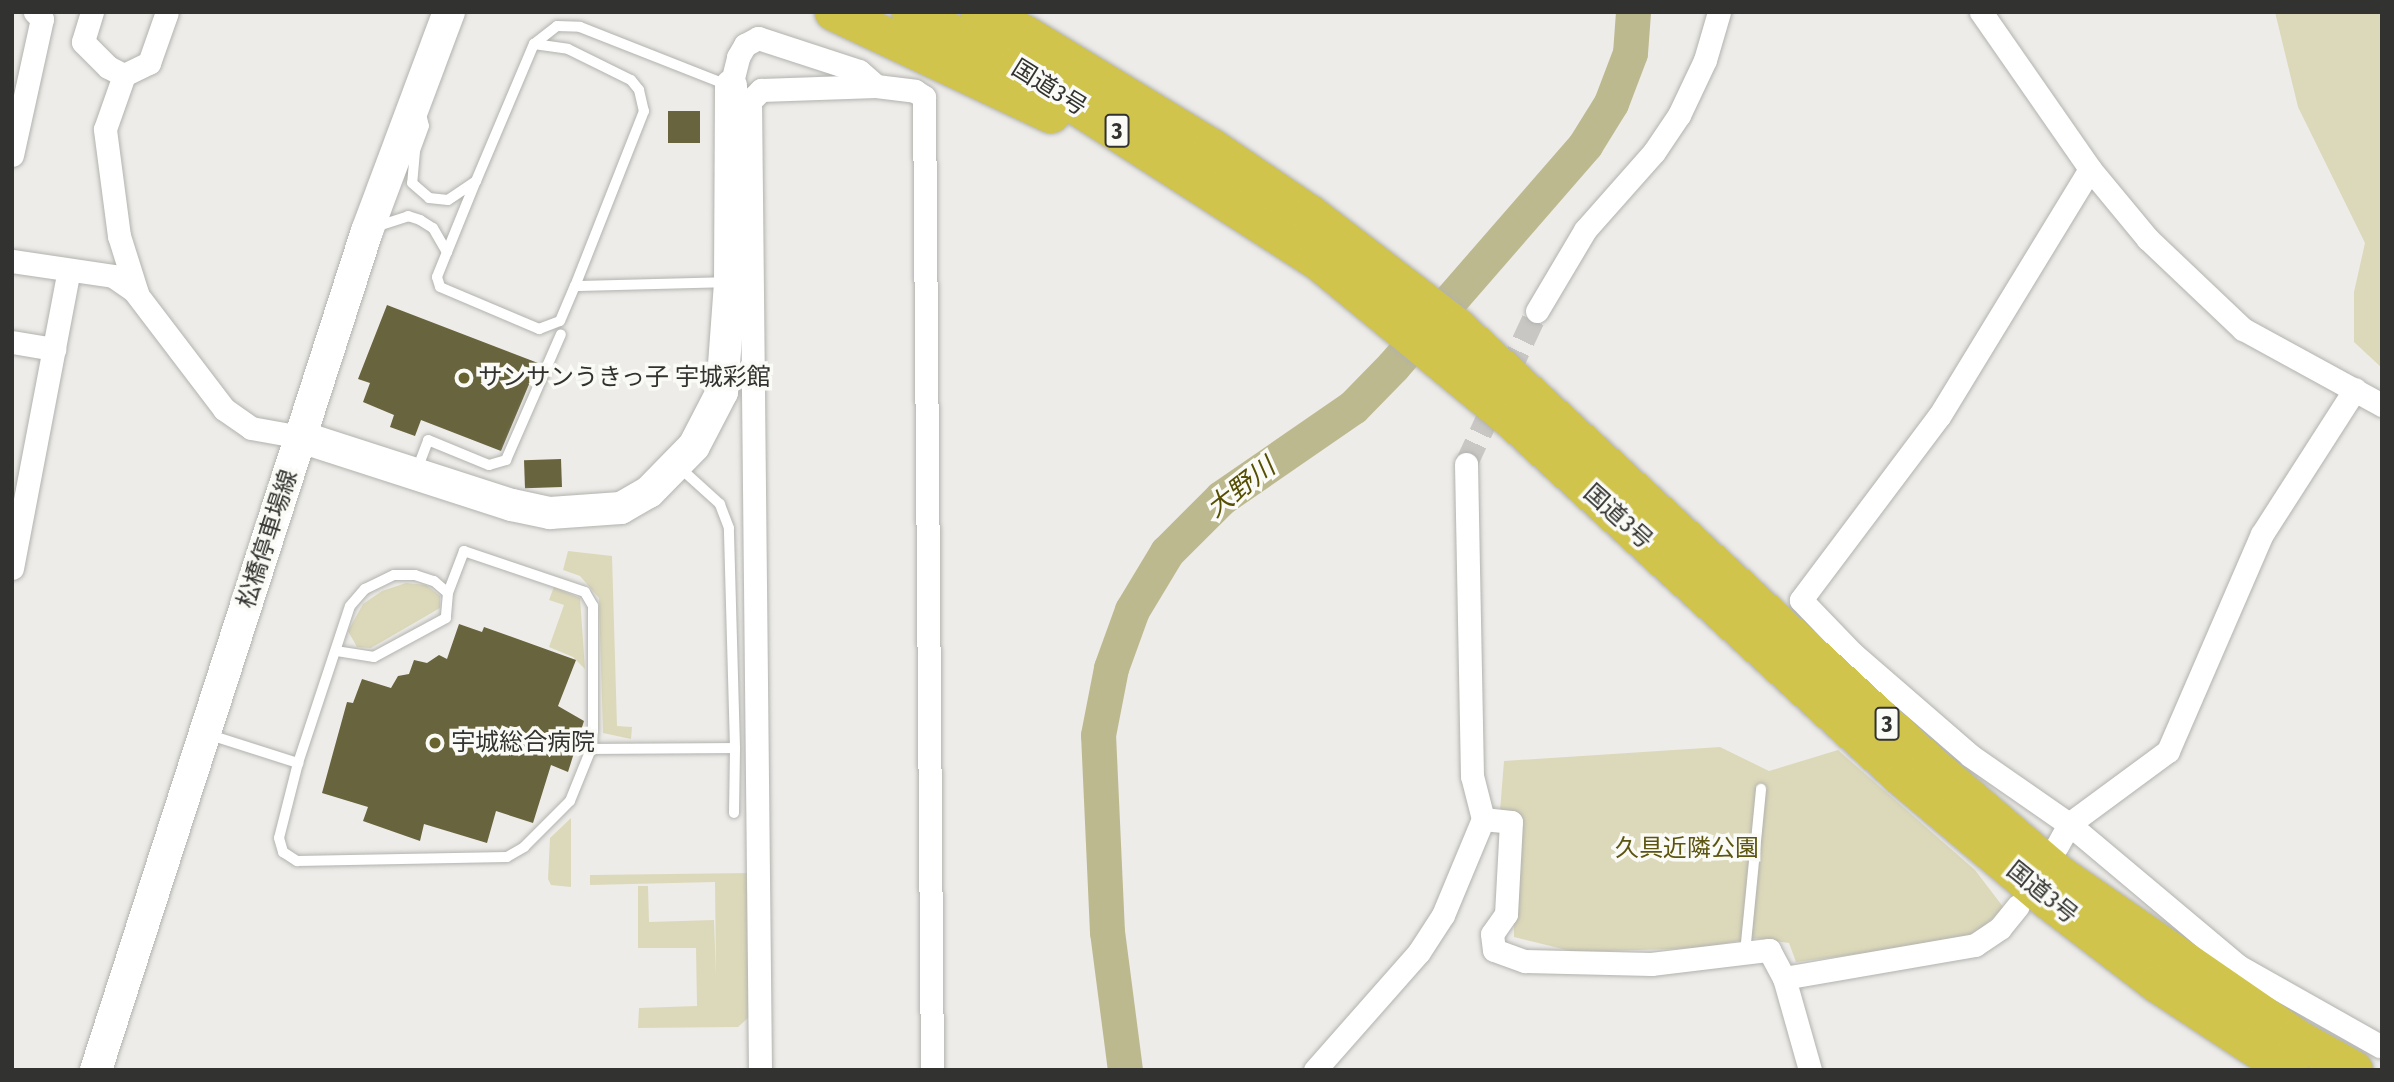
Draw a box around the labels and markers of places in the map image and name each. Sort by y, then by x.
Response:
place label: サンサンうきっ子 宇城彩館 [478,364,772,392]
marker: サンサンうきっ子 宇城彩館 [456,370,472,386]
place label: 宇城総合病院 [451,729,595,757]
marker: 宇城総合病院 [425,733,445,753]

